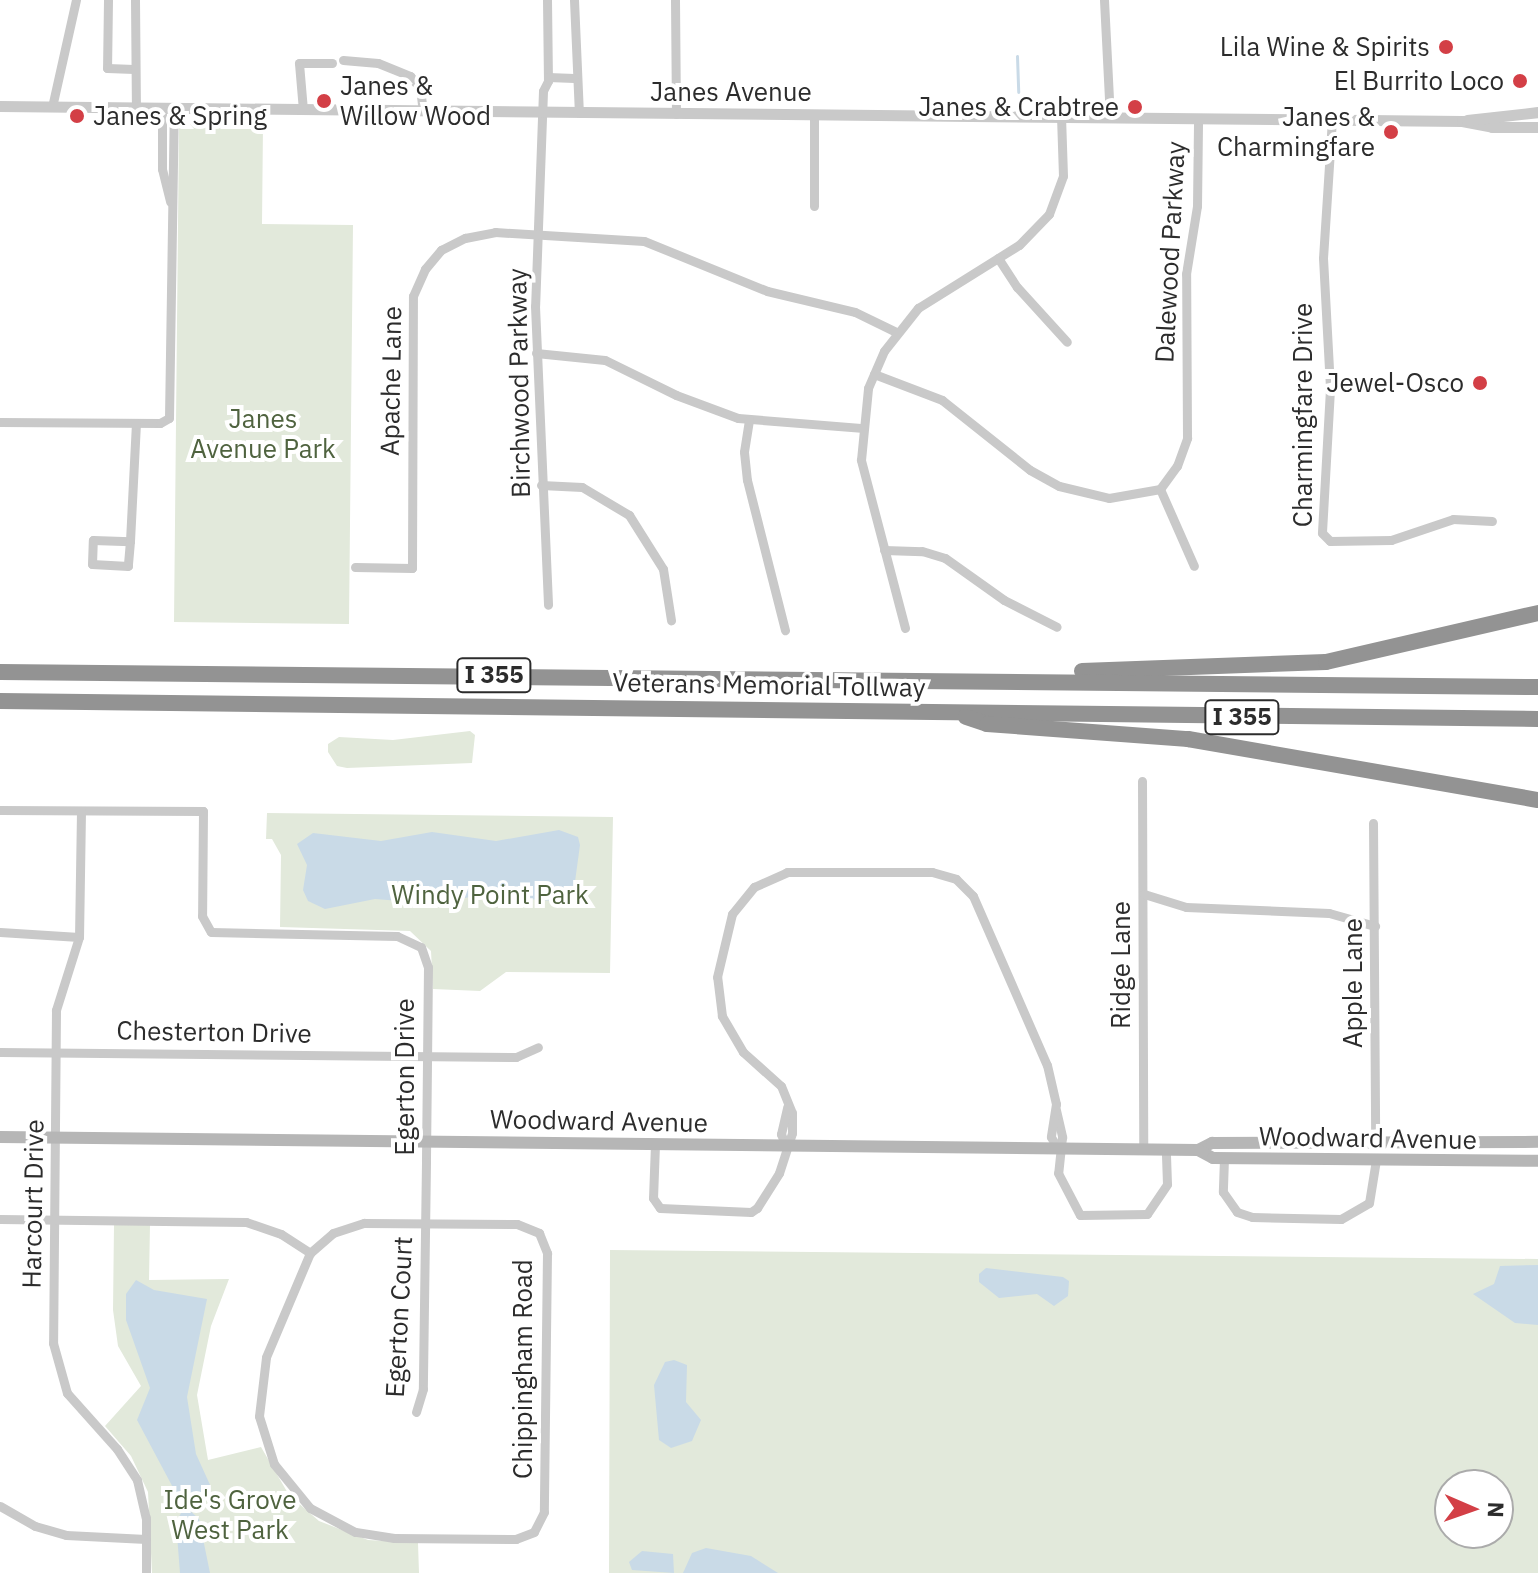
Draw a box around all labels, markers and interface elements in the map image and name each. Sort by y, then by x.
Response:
place label: Lila Wine & Spirits [1220,31,1430,63]
marker: Lila Wine & Spirits [1437,38,1455,56]
place label: El Burrito Loco [1334,65,1504,97]
place label: Janes & Willow Wood [340,70,491,132]
marker: El Burrito Loco [1511,72,1529,90]
street label: Janes Avenue [650,76,812,108]
place label: Janes & Crabtree [918,91,1119,123]
marker: Janes & Willow Wood [315,92,333,110]
marker: Janes & Crabtree [1126,98,1144,116]
place label: Janes & Spring [93,100,267,132]
place label: Janes & Charmingfare [1217,101,1375,162]
marker: Janes & Spring [68,107,86,125]
marker: Janes & Charmingfare [1382,123,1400,141]
street label: Dalewood Parkway [1149,140,1191,364]
street label: Birchwood Parkway [501,268,537,498]
street label: Charmingfare Drive [1287,303,1319,527]
street label: Apache Lane [374,306,408,456]
place label: Jewel-Osco [1326,367,1464,399]
marker: Jewel-Osco [1471,374,1489,392]
park label: Janes Avenue Park [190,403,336,464]
road number: I 355 [456,655,532,695]
street label: Veterans Memorial Tollway [612,667,926,703]
road number: I 355 [1204,697,1280,737]
park label: Windy Point Park [391,879,589,911]
street label: Ridge Lane [1105,901,1137,1029]
street label: Apple Lane [1337,918,1369,1048]
street label: Egerton Drive [389,998,421,1156]
street label: Chesterton Drive [116,1015,312,1049]
street label: Woodward Avenue [490,1103,708,1139]
street label: Harcourt Drive [16,1119,50,1289]
street label: Woodward Avenue [1259,1120,1477,1156]
street label: Egerton Court [379,1236,419,1398]
street label: Chippingham Road [507,1259,539,1479]
north arrow [1434,1469,1514,1549]
park label: Ide's Grove West Park [164,1484,296,1546]
text: N [1482,1501,1511,1518]

